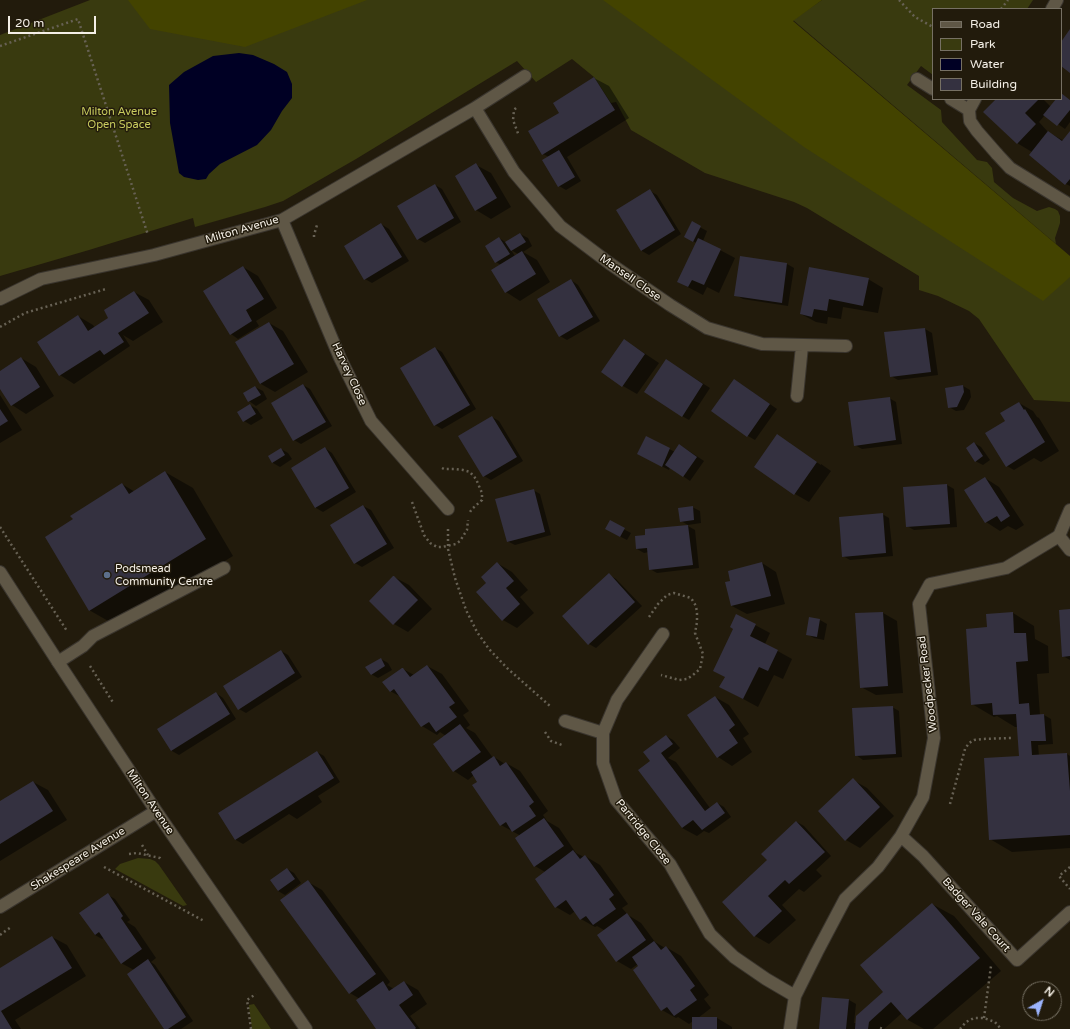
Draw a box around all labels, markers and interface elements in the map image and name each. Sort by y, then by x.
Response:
scale bar [10,8,98,34]
legend [932,8,1062,100]
text: 20 m [15,16,44,30]
text: Road [970,17,1000,31]
text: Park [970,37,996,51]
text: Water [970,57,1004,71]
text: Building [970,77,1017,91]
park label: Milton Avenue Open Space [81,105,157,131]
street label: Milton Avenue [204,213,280,247]
street label: Mansell Close [597,252,663,304]
street label: Harvey Close [329,340,369,408]
place label: Podsmead Community Centre [115,562,213,588]
marker: Podsmead Community Centre [102,570,112,580]
street label: Woodpecker Road [916,635,940,733]
street label: Milton Avenue [123,767,177,837]
street label: Partridge Close [613,797,673,867]
street label: Shakespeare Avenue [28,825,128,893]
street label: Badger Vale Court [939,875,1013,955]
north arrow [1022,981,1062,1021]
text: N [1042,984,1057,1000]

